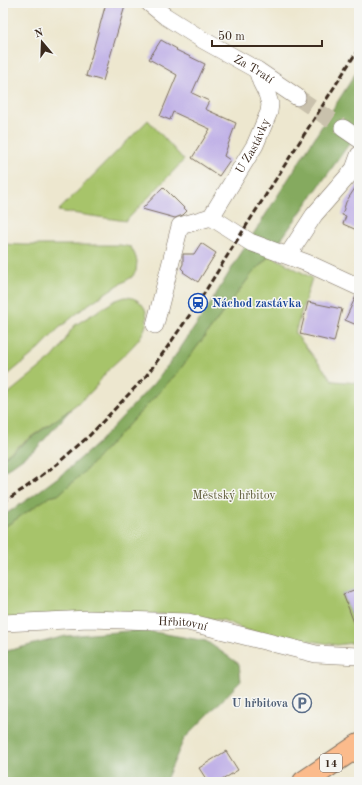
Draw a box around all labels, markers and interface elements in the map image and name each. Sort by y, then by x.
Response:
north arrow [22,22,62,62]
scale bar [212,22,322,48]
text: N [33,27,46,41]
text: 50 m [218,30,245,43]
street label: Za Tratí [231,53,276,87]
street label: U Zastávky [234,116,273,176]
station icon: Náchod zastávka [187,292,209,314]
place label: Náchod zastávka [212,298,301,310]
park label: Městský hřbitov [193,490,276,502]
street label: Hřbitovní [158,616,209,634]
parking icon: U hřbitova [291,692,313,714]
place label: U hřbitova [232,698,288,710]
road number: 14 [320,754,342,772]

